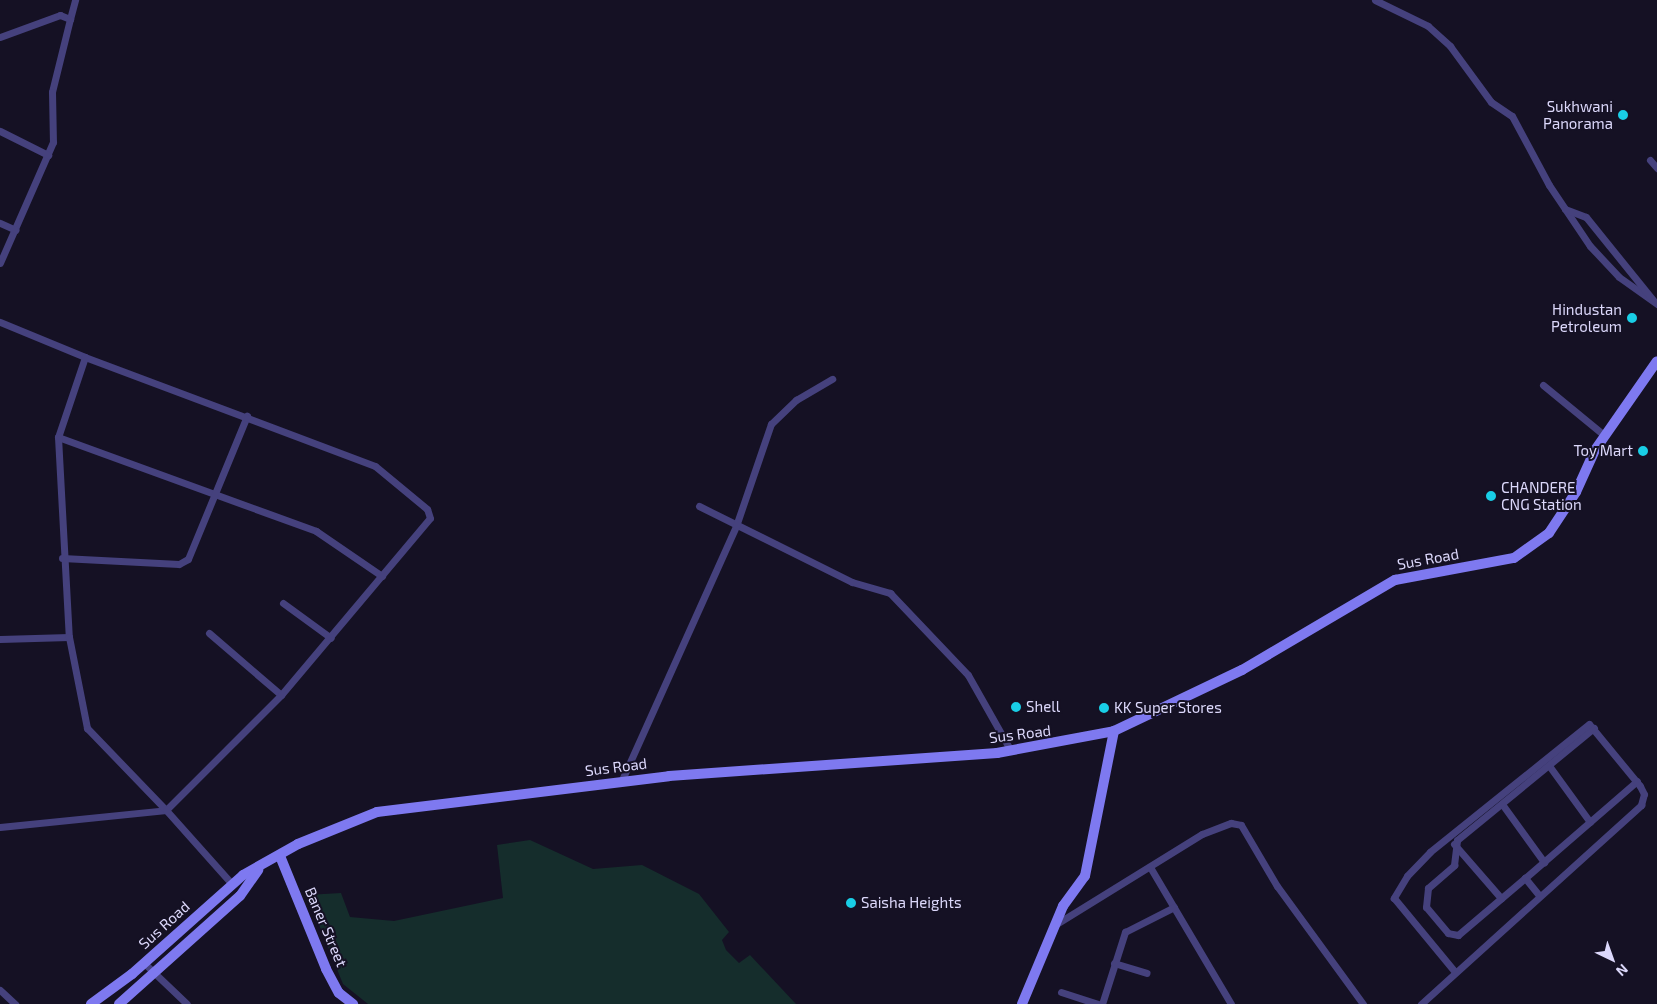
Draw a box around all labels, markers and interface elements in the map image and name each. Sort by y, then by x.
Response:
place label: Sukhwani Panorama [1543,97,1613,132]
marker: Sukhwani Panorama [1617,109,1629,121]
place label: Hindustan Petroleum [1551,300,1622,335]
marker: Hindustan Petroleum [1626,312,1638,324]
place label: Toy Mart [1573,442,1633,460]
marker: Toy Mart [1637,445,1649,457]
place label: CHANDERE CNG Station [1501,478,1582,513]
marker: CHANDERE CNG Station [1485,490,1497,502]
street label: Sus Road [1396,545,1460,573]
place label: Shell [1026,698,1060,716]
place label: KK Super Stores [1114,699,1222,717]
marker: Shell [1010,701,1022,713]
marker: KK Super Stores [1098,702,1110,714]
street label: Sus Road [988,721,1052,747]
street label: Sus Road [584,754,648,780]
street label: Baner Street [301,884,351,970]
place label: Saisha Heights [861,894,961,912]
street label: Sus Road [135,897,193,953]
marker: Saisha Heights [845,897,857,909]
north arrow [1587,934,1637,984]
text: N [1613,961,1632,980]

